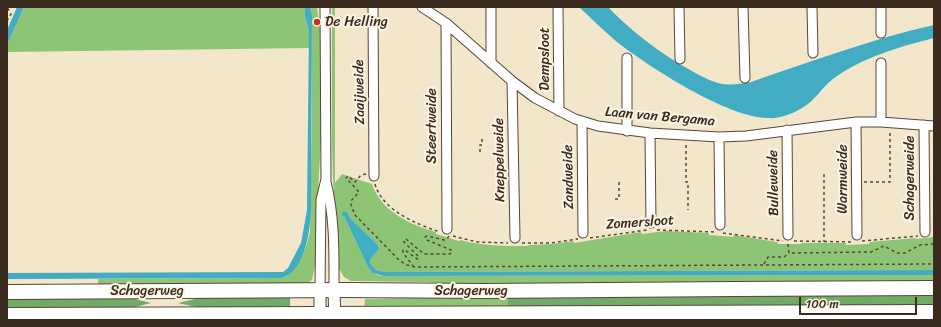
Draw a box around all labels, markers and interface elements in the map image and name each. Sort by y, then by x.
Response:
place label: De Helling [325,14,388,30]
marker: De Helling [312,17,322,27]
street label: Dempsloot [537,27,553,91]
street label: Zaaijweide [351,59,369,125]
street label: Steertweide [424,88,440,164]
street label: Laan van Bergama [604,104,716,130]
street label: Kneppelweide [491,118,509,202]
street label: Schagerweide [902,135,918,221]
street label: Zandweide [560,144,578,210]
street label: Warmweide [835,144,851,214]
street label: Bulleweide [765,150,783,216]
street label: Zomersloot [605,212,675,234]
street label: Schagerweg [110,283,184,299]
street label: Schagerweg [434,283,508,299]
scale bar [801,289,919,315]
text: 100 m [806,293,839,315]

